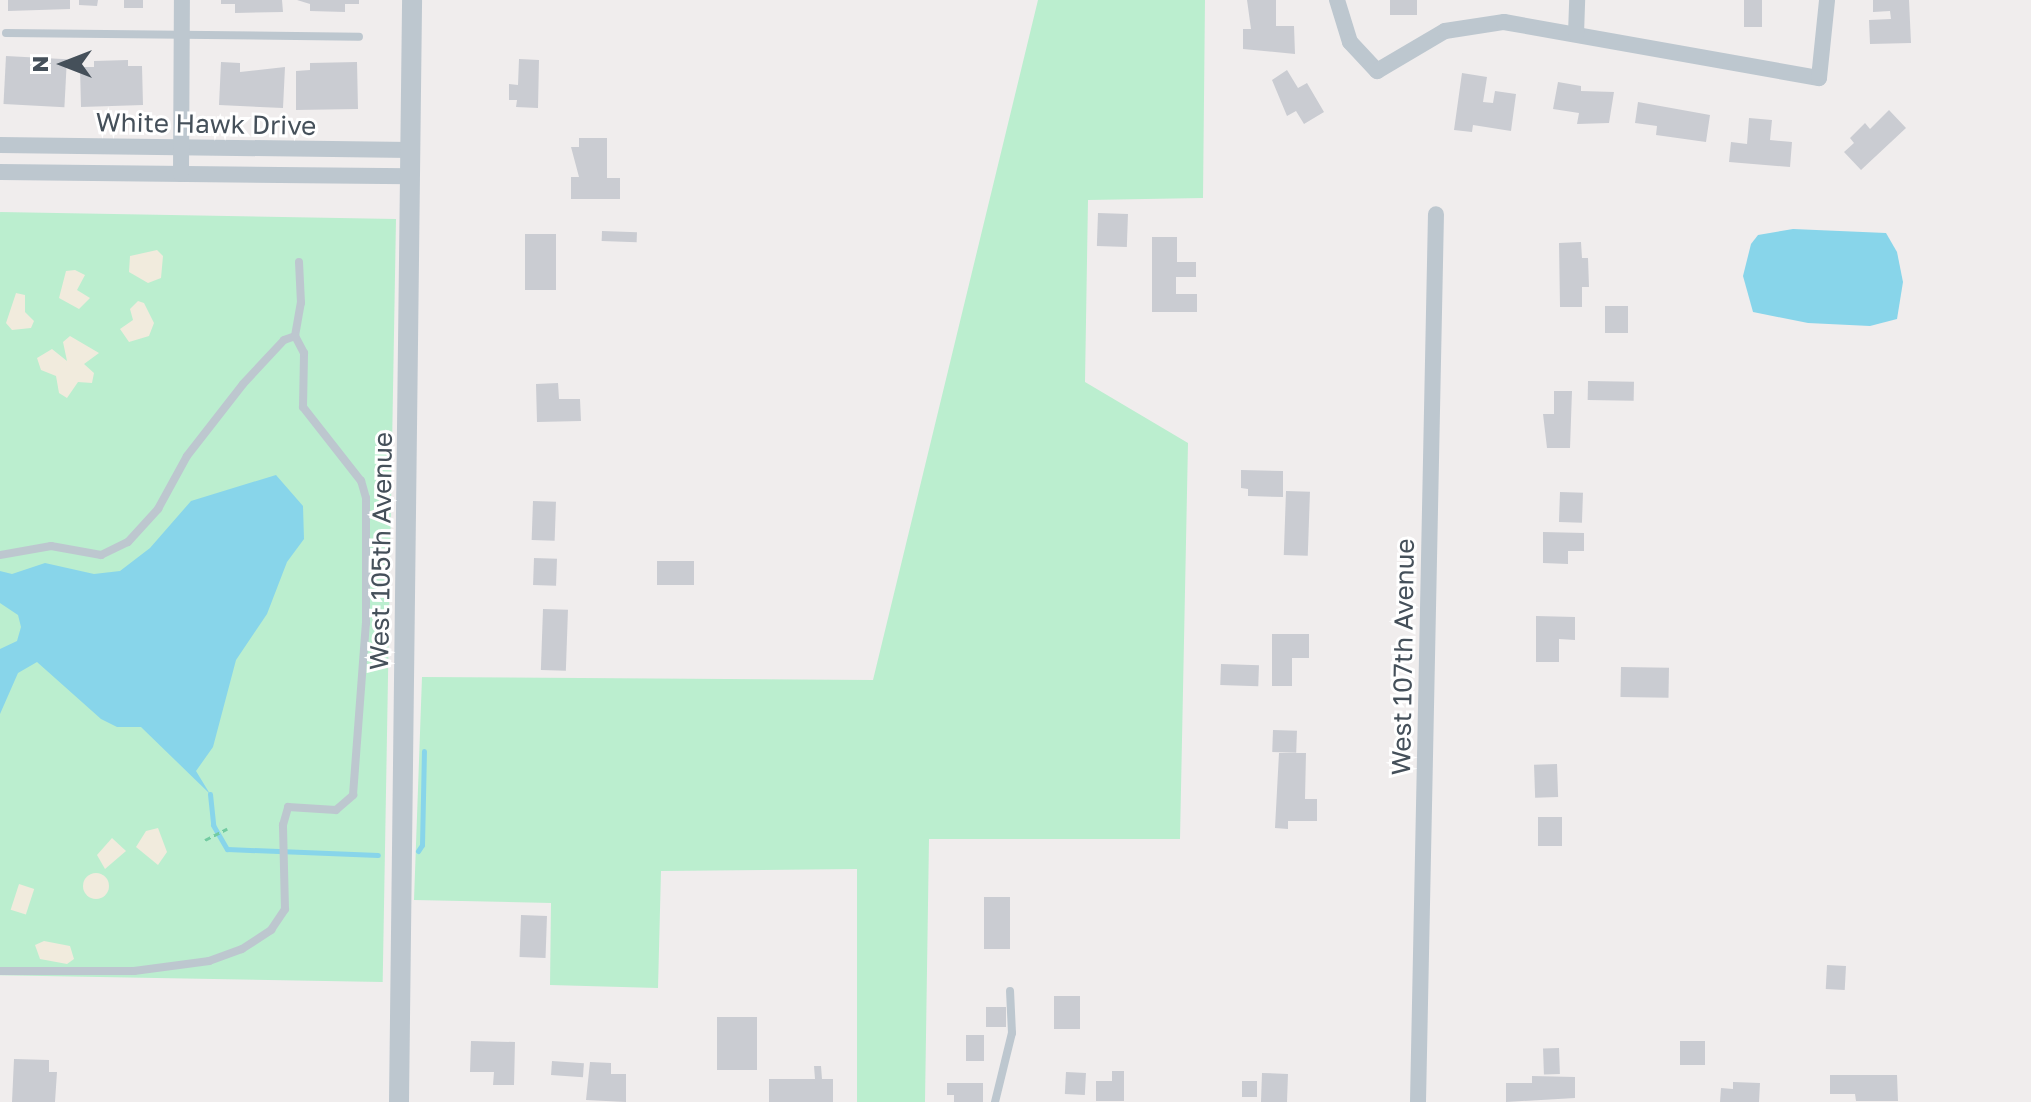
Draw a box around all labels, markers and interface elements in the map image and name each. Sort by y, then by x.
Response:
north arrow [24,24,104,104]
text: N [26,56,53,72]
street label: White Hawk Drive [95,106,317,142]
street label: West 105th Avenue [363,432,399,670]
street label: West 107th Avenue [1385,538,1421,776]

